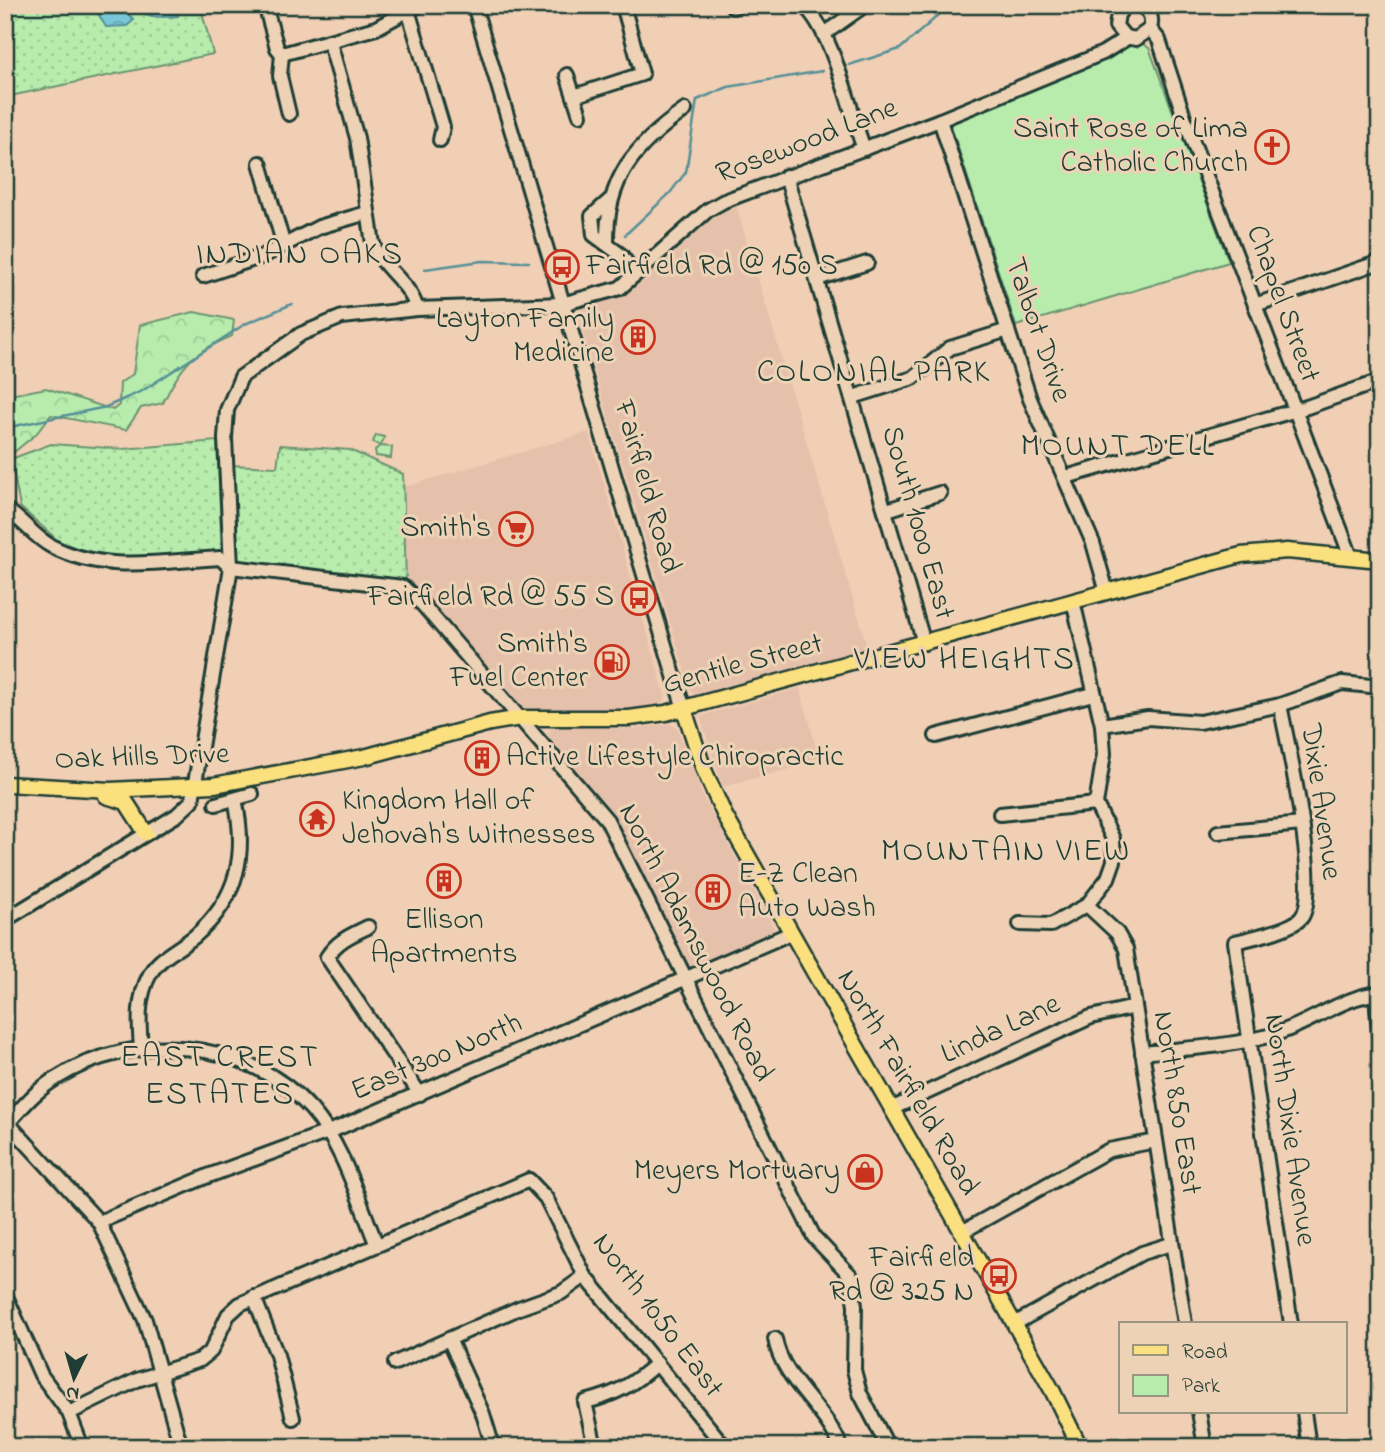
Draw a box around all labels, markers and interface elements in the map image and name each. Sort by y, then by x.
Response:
street label: Rosewood Lane [710,87,905,197]
place label: Saint Rose of Lima Catholic Church [1013,108,1248,186]
church icon: Saint Rose of Lima Catholic Church [1253,128,1291,166]
street label: Chapel Street [1233,219,1331,389]
district label: INDIAN OAKS [196,232,404,279]
place label: Fairfield Rd @ 150 S [585,245,838,289]
bus stop icon: Fairfield Rd @ 150 S [543,248,581,286]
street label: Talbot Drive [992,252,1082,409]
place label: Layton Family Medicine [436,298,615,376]
building icon: Layton Family Medicine [619,318,657,356]
district label: COLONIAL PARK [757,350,991,397]
street label: Fairfield Road [600,395,692,579]
street label: South 1000 East [868,421,966,625]
district label: MOUNT DELL [1020,424,1216,471]
place label: Smith's [400,507,491,551]
supermarket icon: Smith's [497,510,535,548]
place label: Fairfield Rd @ 55 S [367,576,614,620]
bus stop icon: Fairfield Rd @ 55 S [620,579,658,617]
place label: Smith's Fuel Center [449,623,589,701]
street label: Gentile Street [658,623,828,707]
district label: VIEW HEIGHTS [853,637,1076,684]
fuel station icon: Smith's Fuel Center [593,643,631,681]
street label: Dixie Avenue [1287,720,1353,883]
street label: Oak Hills Drive [54,733,231,783]
place label: Active Lifestyle Chiropractic [506,736,844,780]
building icon: Active Lifestyle Chiropractic [463,739,501,777]
place label: Kingdom Hall of Jehovah's Witnesses [342,780,596,858]
street label: North Adamswood Road [606,796,784,1090]
temple icon: Kingdom Hall of Jehovah's Witnesses [298,800,336,838]
district label: MOUNTAIN VIEW [881,829,1131,876]
place label: E-Z Clean Auto Wash [738,853,876,931]
building icon: Ellison Apartments [425,862,463,900]
building icon: E-Z Clean Auto Wash [694,873,732,911]
place label: Ellison Apartments [370,899,518,977]
street label: North Fairfield Road [824,962,990,1204]
street label: Linda Lane [934,983,1069,1077]
street label: East 300 North [344,1002,530,1114]
street label: North 850 East [1140,1008,1212,1198]
street label: North Dixie Avenue [1251,1011,1327,1249]
district label: EAST CREST ESTATES [120,1035,320,1119]
place label: Meyers Mortuary [634,1150,840,1194]
shop icon: Meyers Mortuary [846,1153,884,1191]
street label: North 1050 East [580,1224,734,1408]
place label: Fairfield Rd @ 325 N [829,1237,974,1315]
bus stop icon: Fairfield Rd @ 325 N [980,1257,1018,1295]
legend [1119,1322,1346,1414]
text: Road [1182,1338,1228,1368]
north arrow [38,1344,108,1414]
text: Park [1182,1372,1221,1402]
text: N [65,1378,80,1406]

